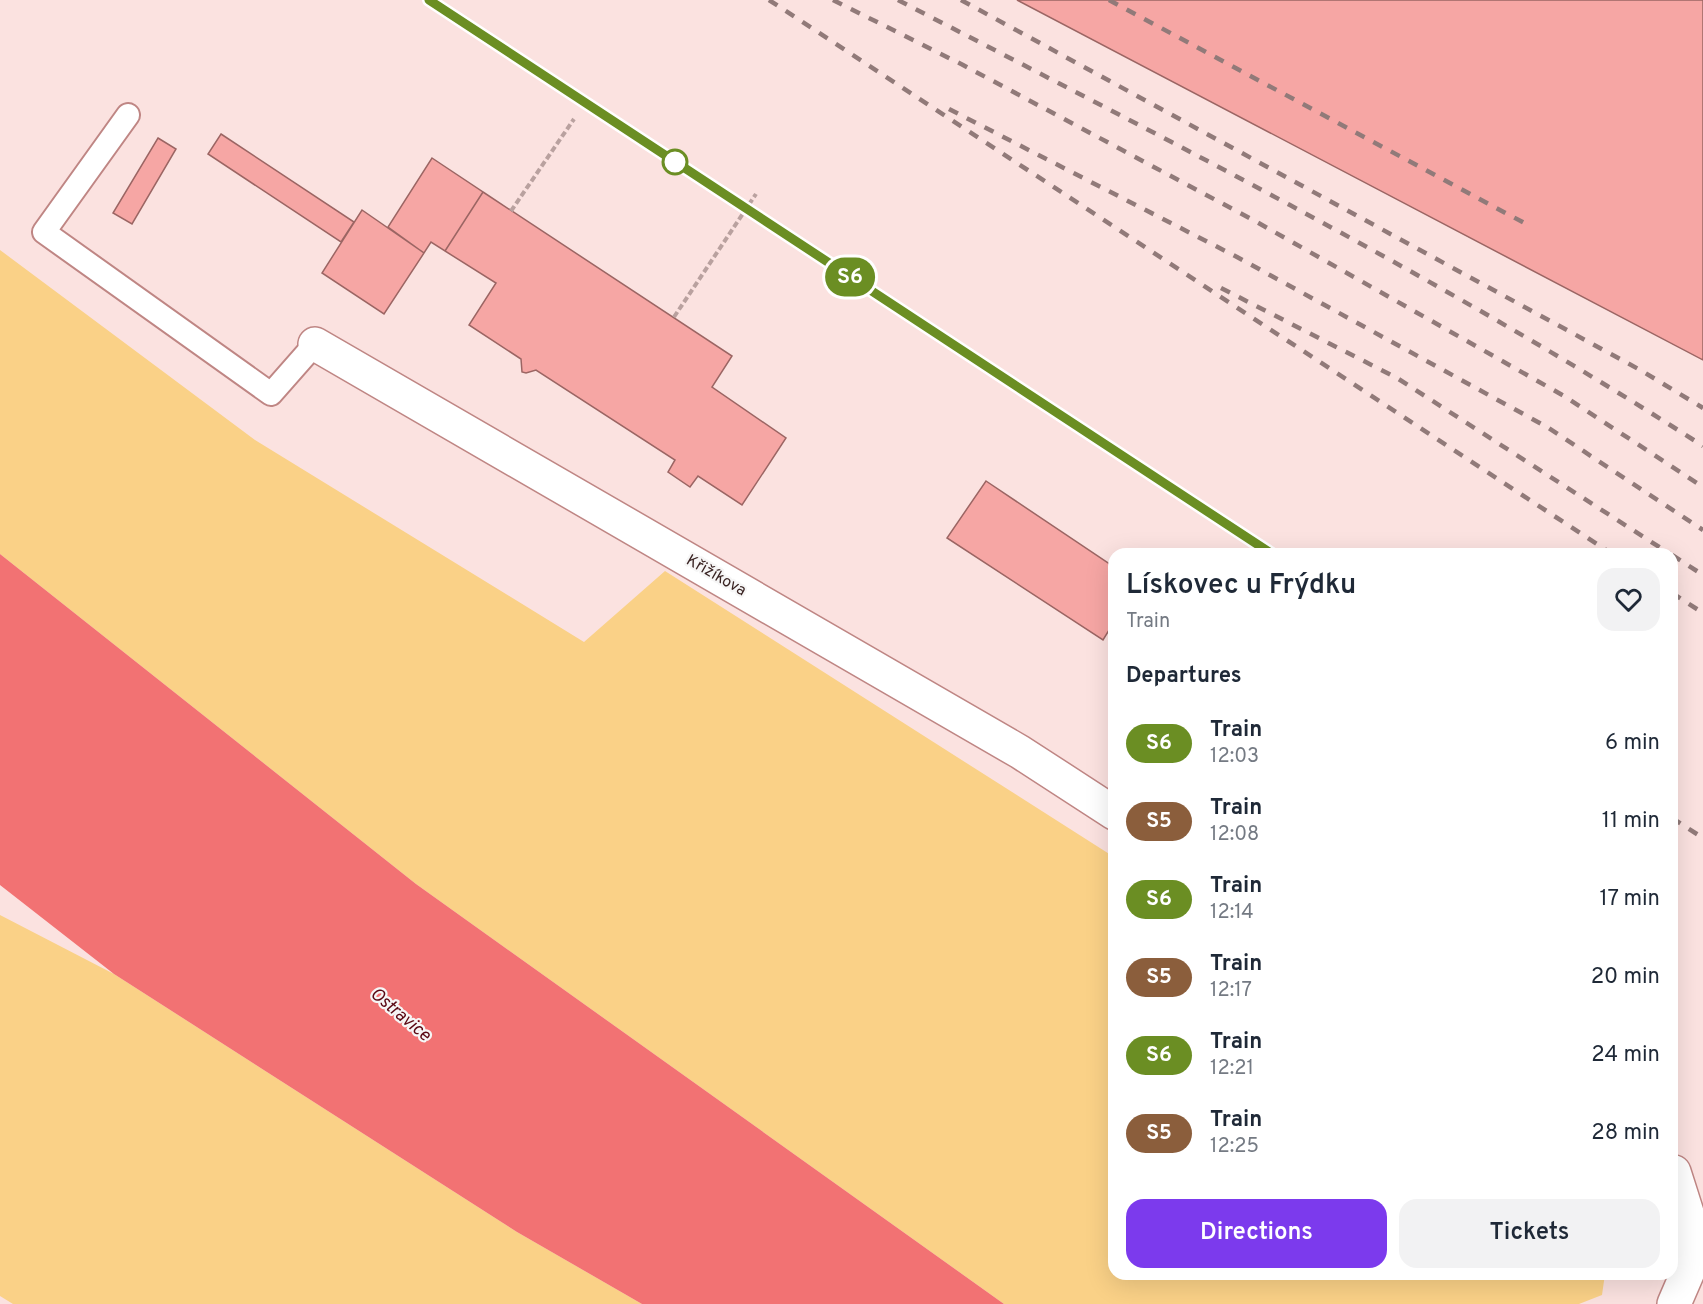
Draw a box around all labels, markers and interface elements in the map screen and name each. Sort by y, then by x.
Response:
unlabelled marker [662,149,688,175]
line badge: S6 [823,258,877,296]
text: S6 [837,264,863,291]
street label: Křižíkova [682,551,750,601]
text: Lískovec u Frýdku [1126,568,1356,604]
button: heart [1597,568,1660,631]
text: Train [1126,609,1170,635]
text: Departures [1126,663,1242,690]
text: Train [1210,717,1262,744]
text: S6 [1146,730,1172,757]
text: 6 min [1605,730,1660,757]
text: 12:03 [1210,744,1259,770]
text: Train [1210,795,1262,822]
text: S5 [1146,808,1172,835]
text: 11 min [1602,808,1660,835]
text: 12:08 [1210,822,1259,848]
text: Train [1210,873,1262,900]
text: S6 [1146,886,1172,913]
text: 17 min [1600,886,1660,913]
text: 12:14 [1210,900,1254,926]
text: Train [1210,951,1262,978]
text: S5 [1146,964,1172,991]
text: 20 min [1591,964,1660,991]
text: 12:17 [1210,978,1252,1004]
water label: Ostravice [365,983,436,1048]
text: Train [1210,1029,1262,1056]
text: S6 [1146,1042,1172,1069]
text: 24 min [1591,1042,1660,1069]
text: 12:21 [1210,1056,1254,1082]
text: Train [1210,1107,1262,1134]
text: S5 [1146,1120,1172,1147]
text: 28 min [1591,1120,1660,1147]
text: 12:25 [1210,1134,1259,1160]
button: Directions [1126,1199,1387,1268]
button: Tickets [1399,1199,1660,1268]

